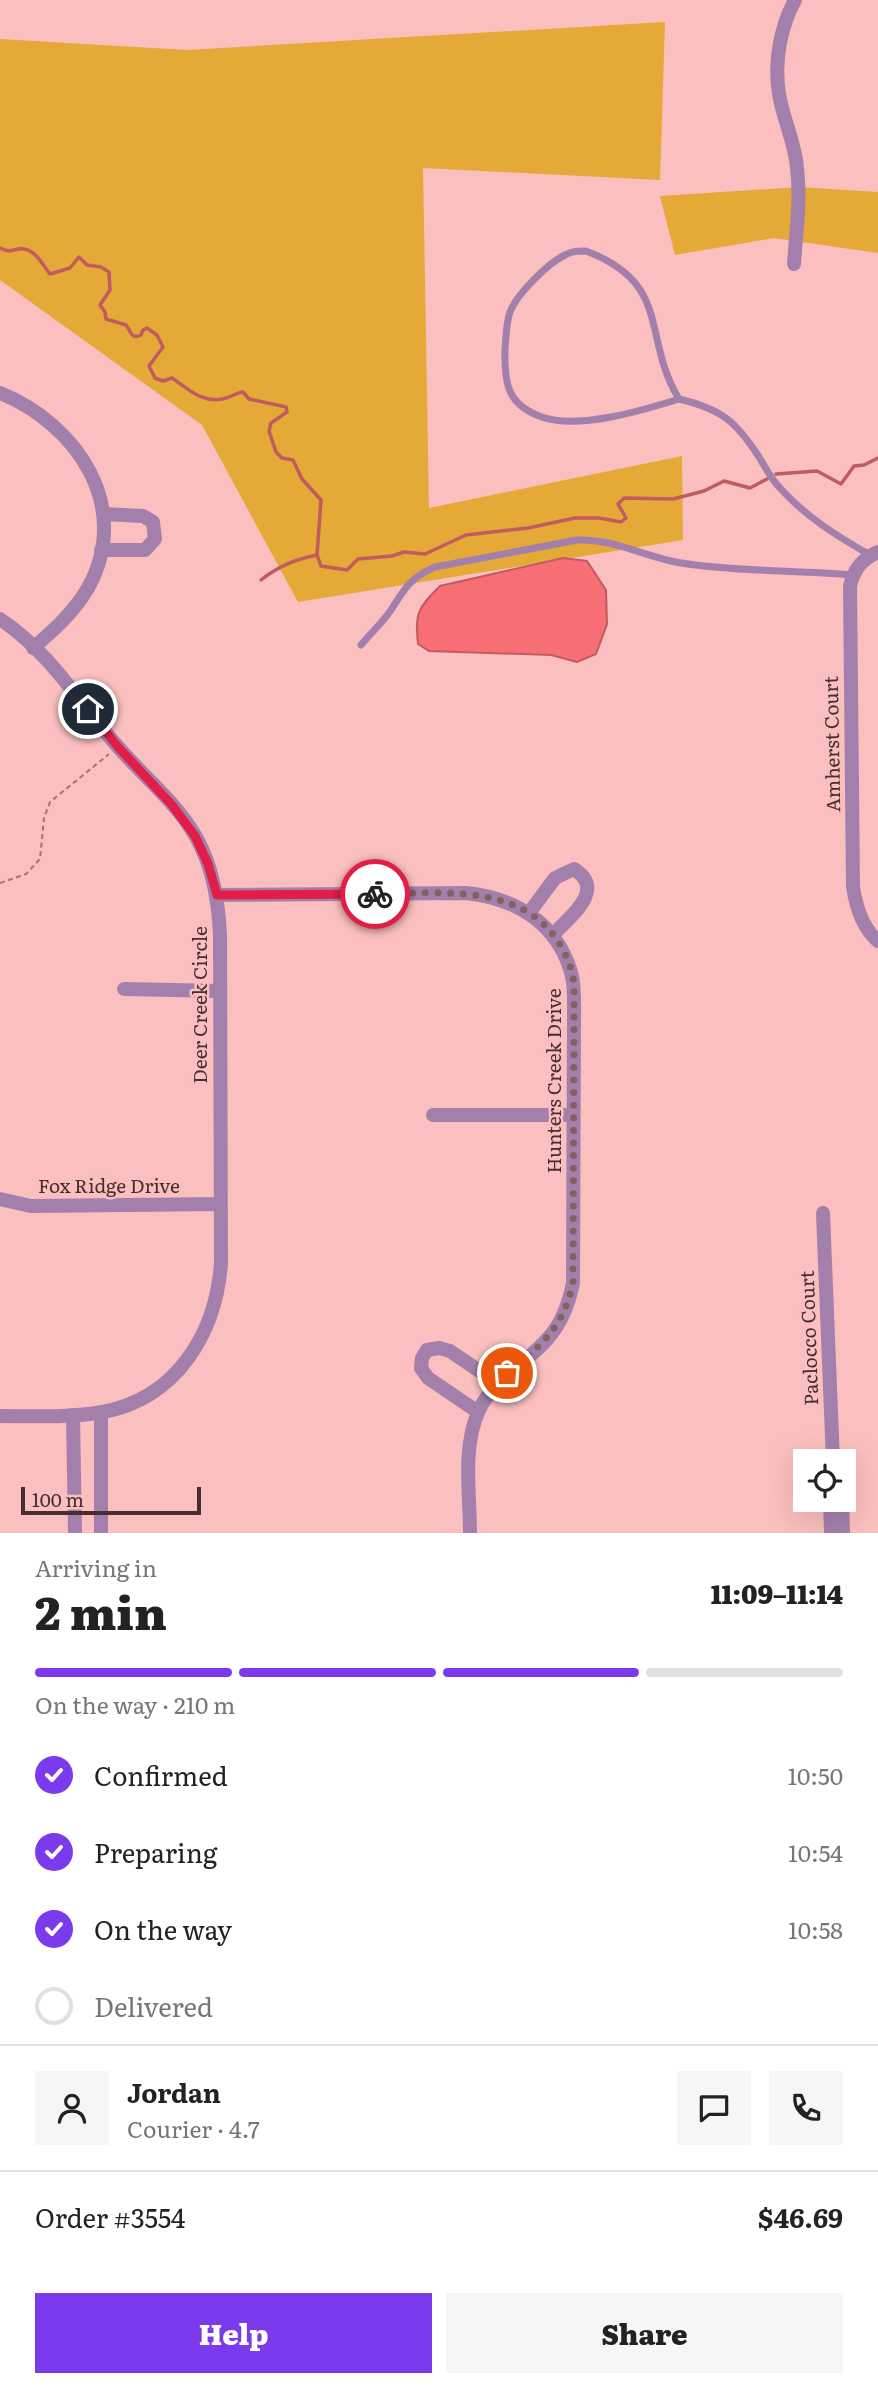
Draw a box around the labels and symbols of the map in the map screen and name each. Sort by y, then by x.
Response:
street label: Amherst Court [816,675,846,812]
pin [58,679,118,739]
courier [340,859,410,929]
street label: Deer Creek Circle [185,926,213,1084]
street label: Hunters Creek Drive [539,988,567,1174]
street label: Fox Ridge Drive [38,1171,180,1199]
street label: Paclocco Court [792,1270,824,1406]
pin [477,1343,537,1403]
scale bar [21,1484,201,1516]

